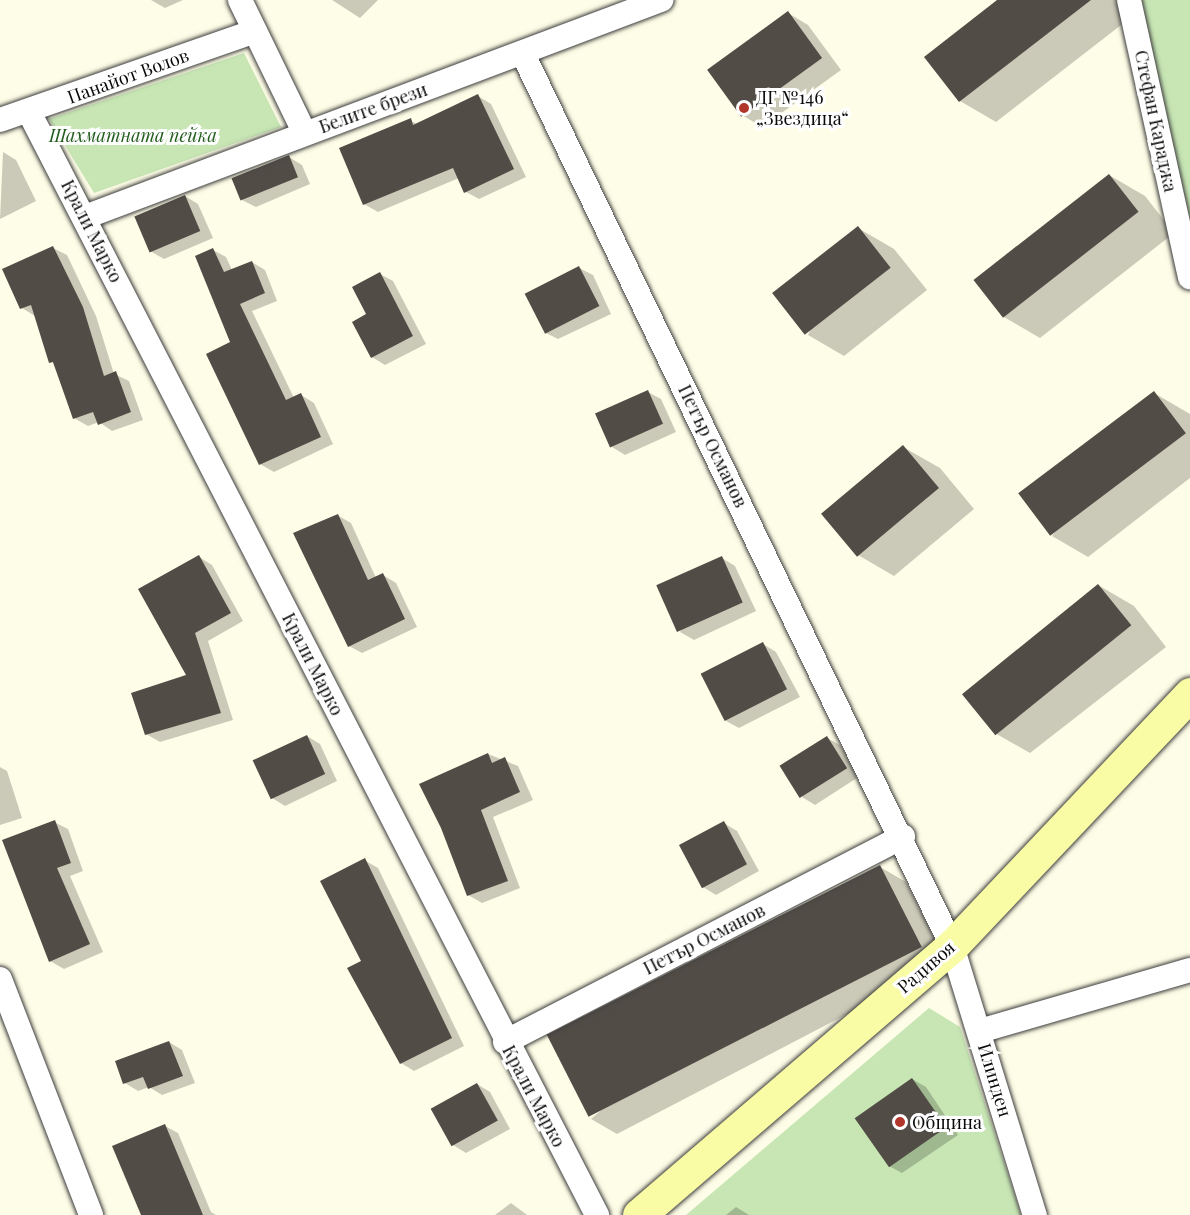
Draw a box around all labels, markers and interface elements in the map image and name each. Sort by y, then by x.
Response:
street label: Панайот Волов [64,44,192,108]
street label: Стефан Караджа [1130,48,1182,194]
street label: Белите брези [316,78,430,138]
place label: ДГ №146 „Звездица“ [756,87,849,130]
marker: ДГ №146 „Звездица“ [737,101,751,115]
park label: Шахматната пейка [49,124,217,146]
street label: Крали Марко [57,176,127,286]
street label: Петър Османов [674,381,752,511]
street label: Крали Марко [278,609,348,719]
street label: Петър Османов [639,899,769,979]
street label: Радивоя [893,936,959,998]
street label: Крали Марко [498,1041,570,1151]
street label: Илинден [974,1041,1016,1119]
place label: Община [912,1111,982,1133]
marker: Община [893,1115,907,1129]

